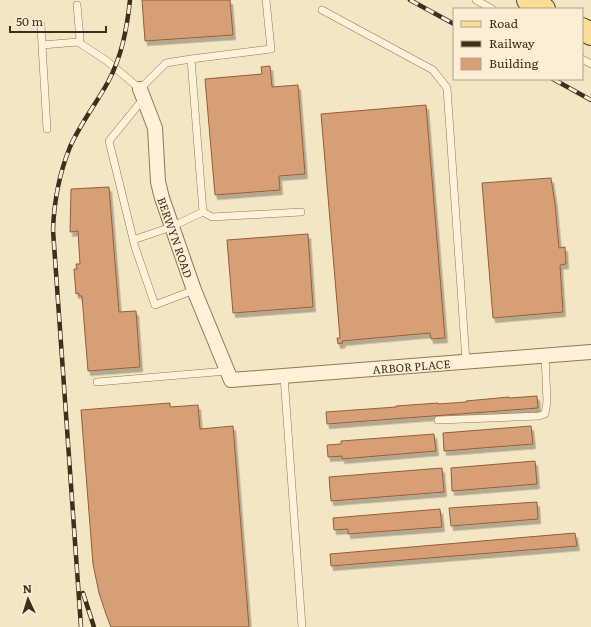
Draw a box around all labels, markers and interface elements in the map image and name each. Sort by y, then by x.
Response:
scale bar [10,8,106,34]
legend [453,8,583,80]
text: 50 m [16,12,43,30]
text: Road [489,14,519,32]
text: Railway [489,34,535,52]
text: Building [489,54,539,72]
street label: BERWYN ROAD [154,195,197,280]
street label: ARBOR PLACE [372,355,451,377]
north arrow [8,579,48,619]
text: N [22,580,32,596]

